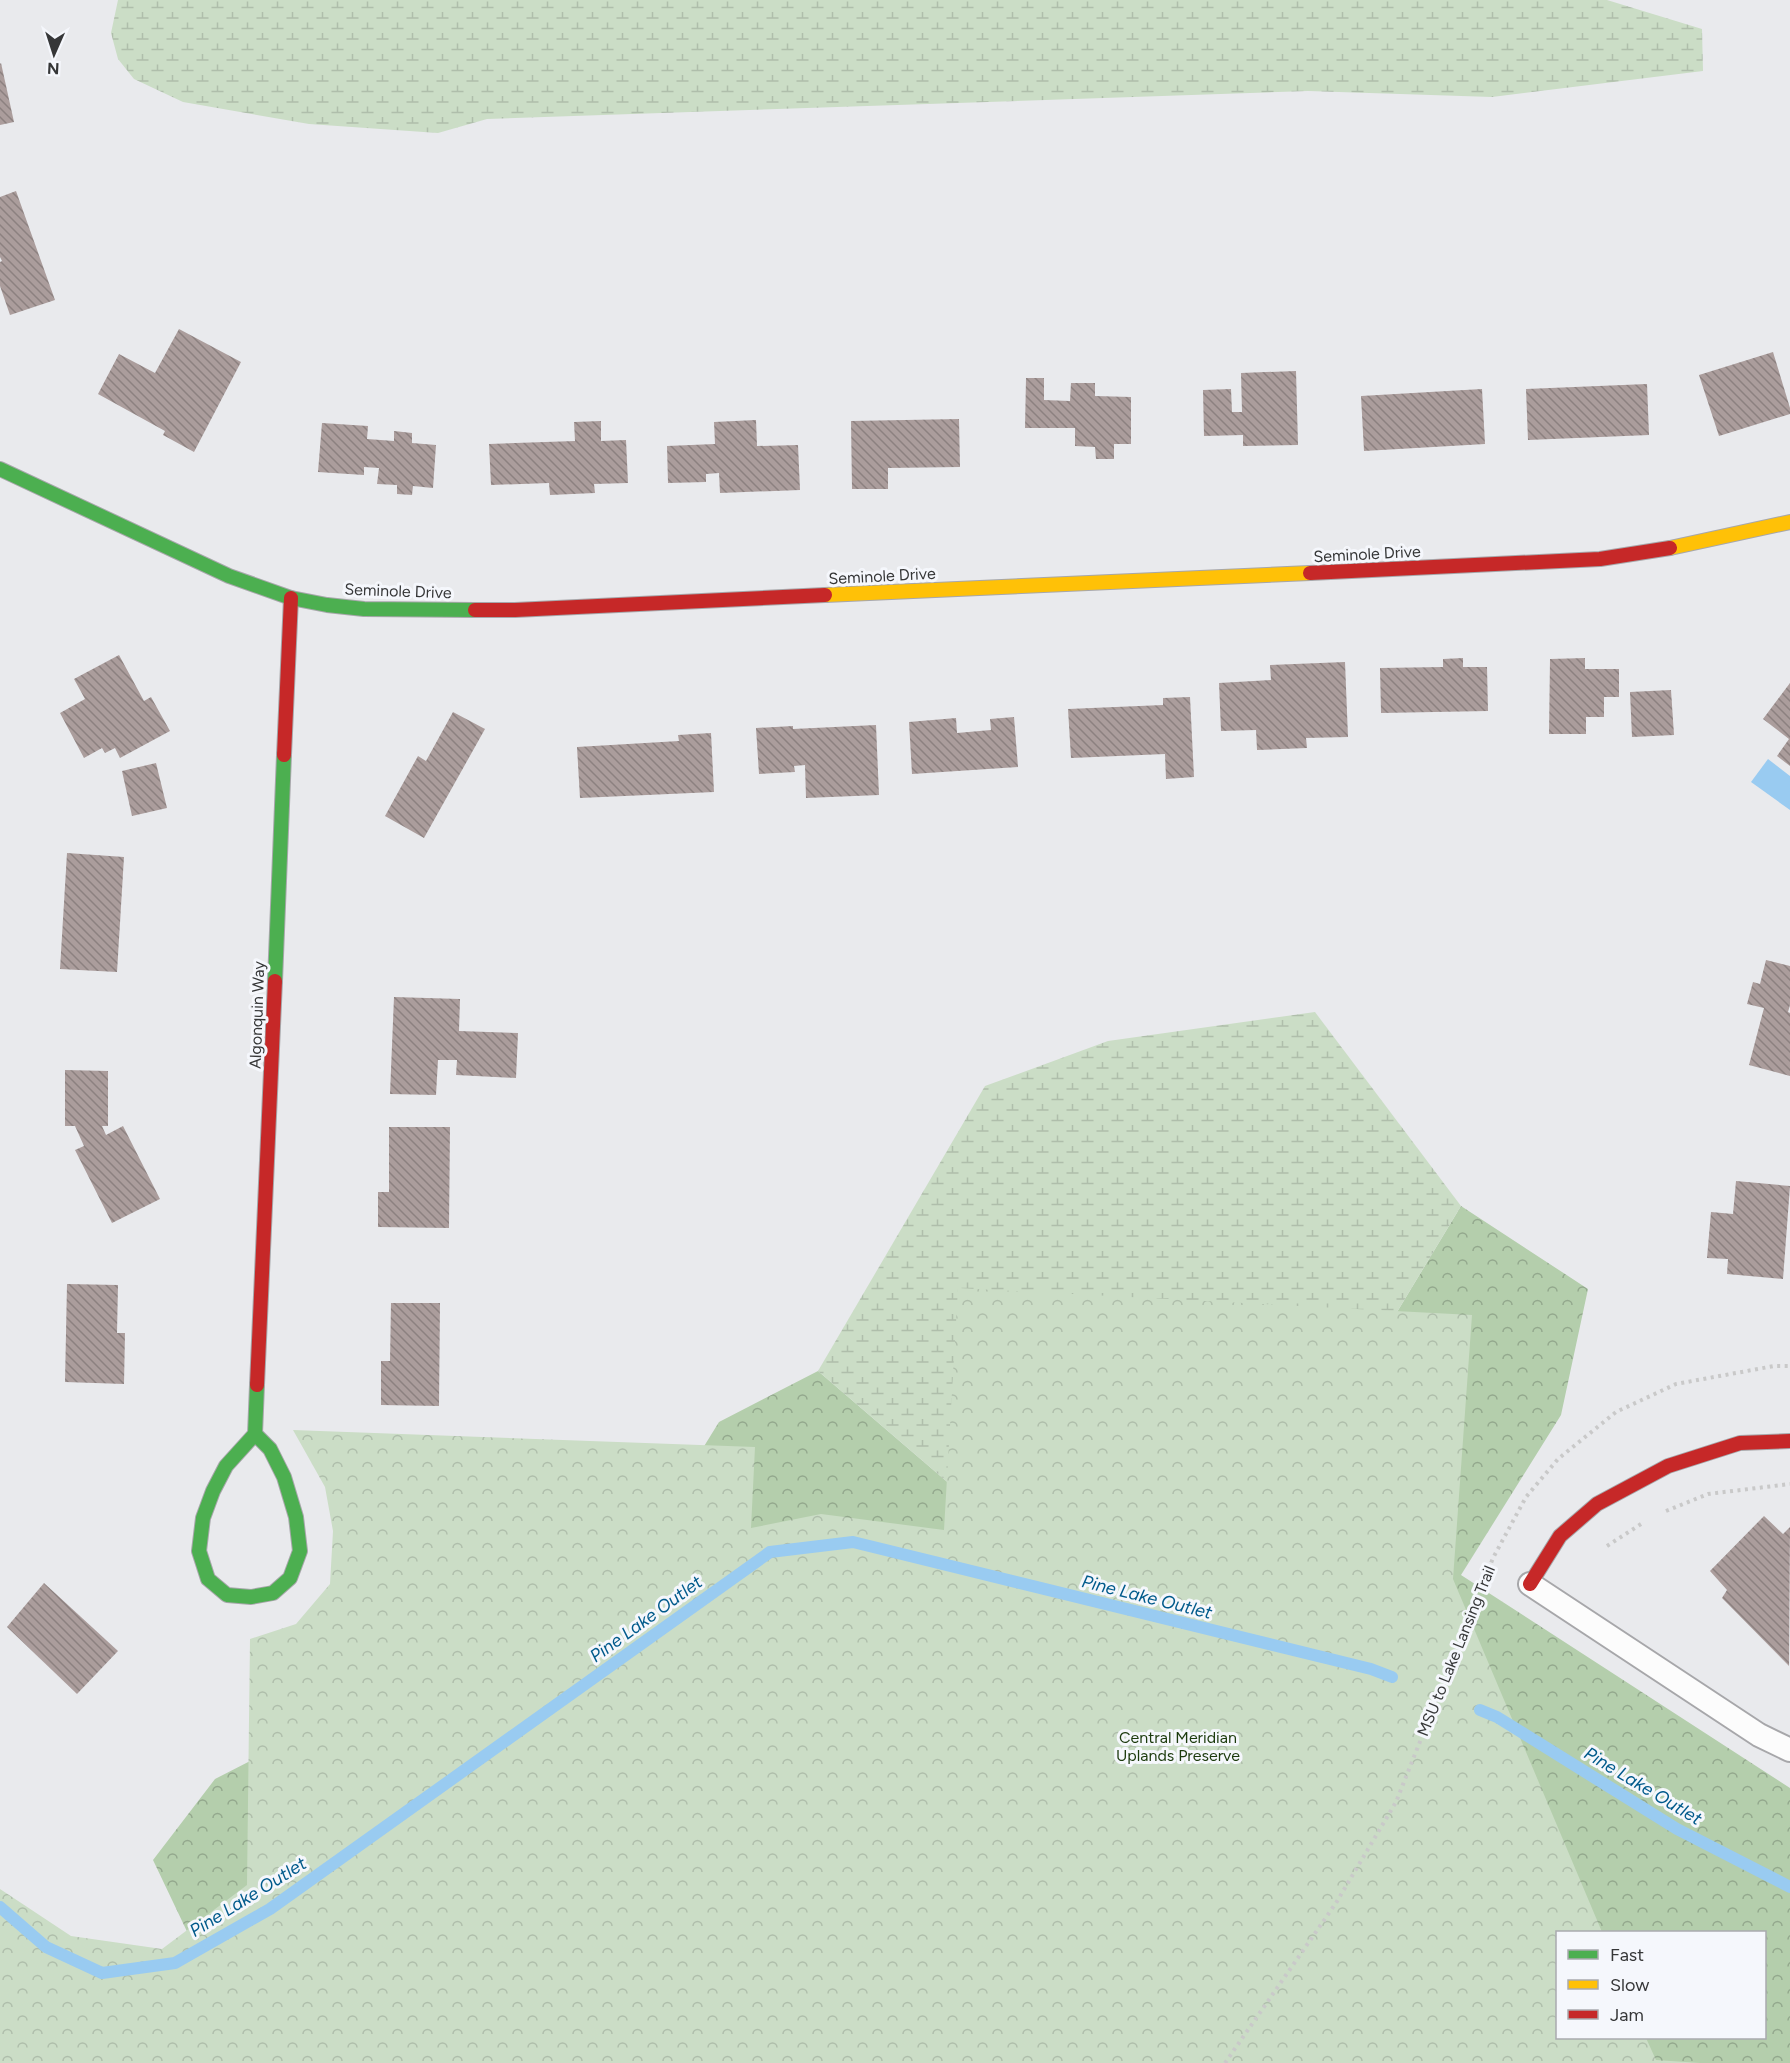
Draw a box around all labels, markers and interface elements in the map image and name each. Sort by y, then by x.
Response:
north arrow [24,24,84,84]
text: N [47,59,60,78]
street label: Seminole Drive [1313,542,1421,566]
street label: Seminole Drive [828,564,936,588]
street label: Seminole Drive [344,580,452,602]
street label: Algonquin Way [246,960,268,1069]
street label: MSU to Lake Lansing Trail [1413,1563,1499,1739]
water label: Pine Lake Outlet [1080,1570,1214,1624]
water label: Pine Lake Outlet [586,1571,706,1667]
park label: Central Meridian Uplands Preserve [1116,1728,1240,1765]
water label: Pine Lake Outlet [1580,1742,1706,1830]
water label: Pine Lake Outlet [186,1852,310,1942]
legend [1556,1931,1766,2039]
text: Fast [1610,1944,1644,1966]
text: Slow [1610,1974,1649,1996]
text: Jam [1610,2004,1644,2026]

